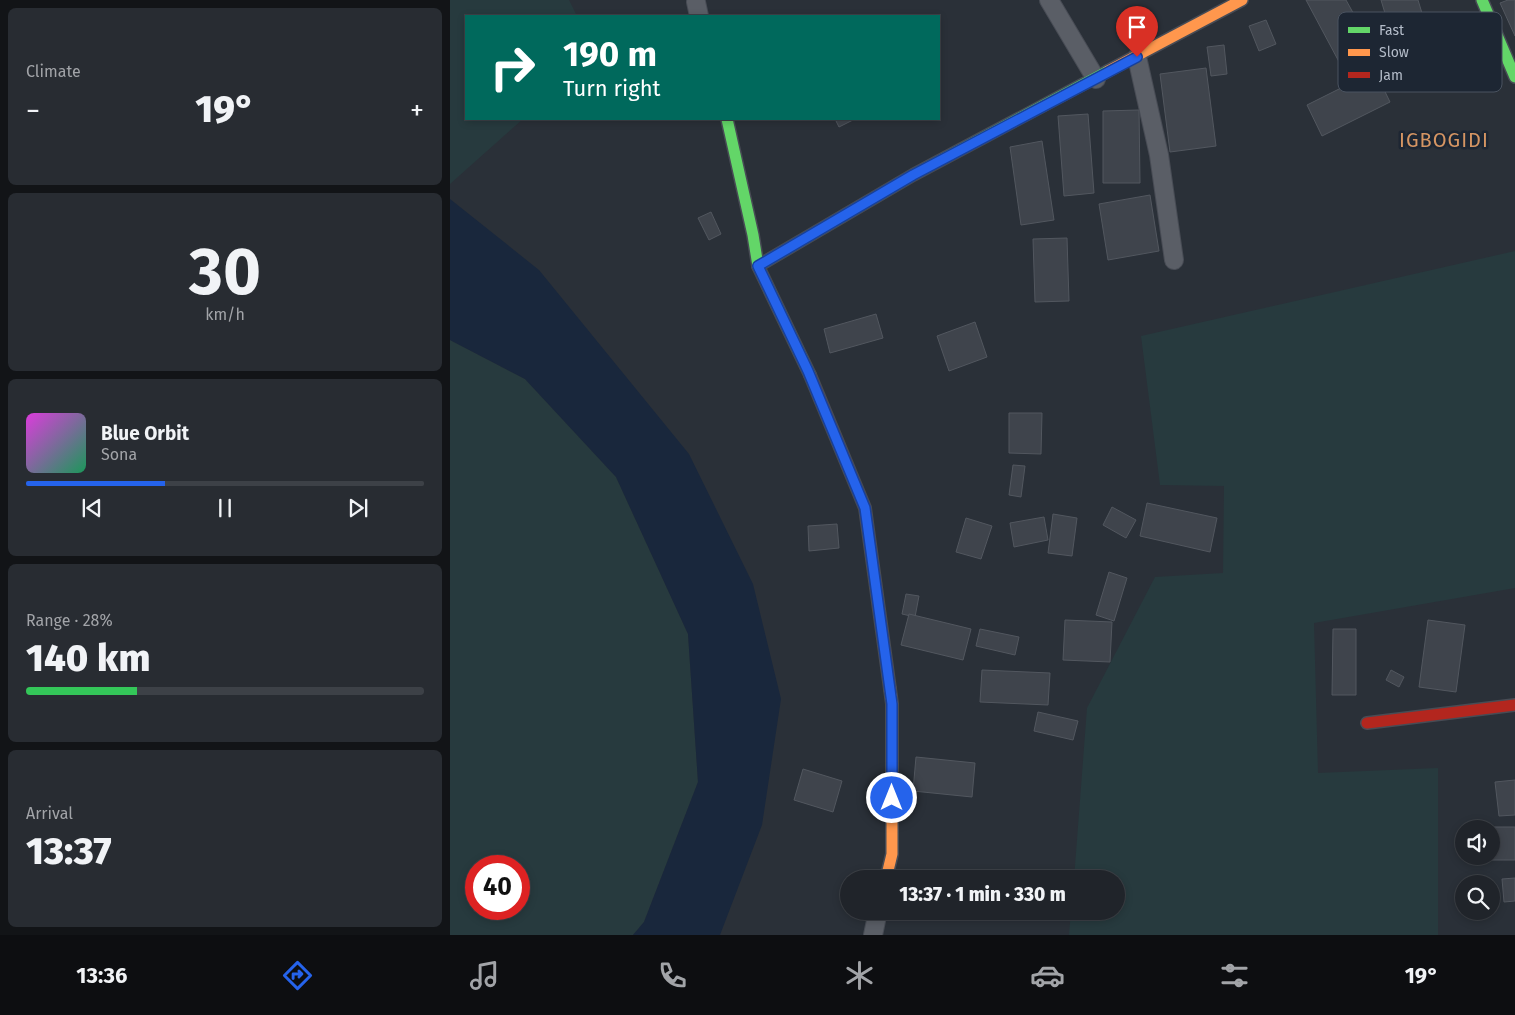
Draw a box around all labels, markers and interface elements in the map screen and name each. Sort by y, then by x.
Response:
pin [1116,6,1158,57]
legend [1338,12,1502,92]
icon: arrive [1123,13,1151,41]
text: Fast [1379,22,1405,39]
text: 190 m [563,33,657,75]
icon: right [480,35,545,100]
text: Slow [1379,44,1409,61]
text: Climate [26,62,81,81]
text: Jam [1379,67,1403,84]
text: Turn right [563,75,660,102]
text: 19° [195,86,255,132]
text: − [26,94,40,127]
text: + [410,94,424,127]
district label: IGBOGIDI [1399,128,1489,152]
text: 30 [189,233,261,311]
text: km/h [205,305,245,324]
text: Blue Orbit [101,422,189,445]
text: Sona [101,445,137,464]
icon: previous [78,494,106,522]
icon: pause [211,494,239,522]
icon: next [344,494,372,522]
text: Range · 28% [26,611,113,630]
text: 140 km [26,635,150,681]
position arrow [865,771,917,823]
text: Arrival [26,804,73,823]
map controls [1455,820,1500,920]
button: sound [1455,820,1500,865]
text: 13:37 [26,828,112,874]
speed limit sign: 40 [465,855,530,920]
button: search [1455,875,1500,920]
text: 13:37 · 1 min · 330 m [899,883,1066,906]
icon: directions [280,958,315,993]
icon: music [467,958,502,993]
icon: phone [655,958,690,993]
icon: climate [842,958,877,993]
icon: car [1030,958,1065,993]
icon: filters [1217,958,1252,993]
text: 13:36 [76,962,127,989]
text: 19° [1405,962,1439,989]

